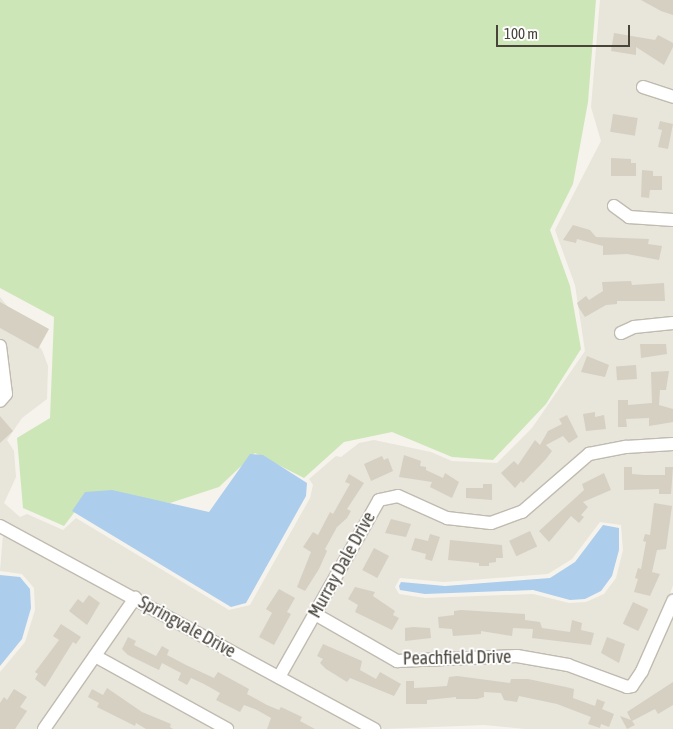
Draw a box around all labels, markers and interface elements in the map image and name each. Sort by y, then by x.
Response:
scale bar [498,15,632,47]
text: 100 m [504,25,538,42]
street label: Murray Dale Drive [304,508,380,622]
street label: Springvale Drive [135,591,239,663]
street label: Peachfield Drive [403,646,511,670]

